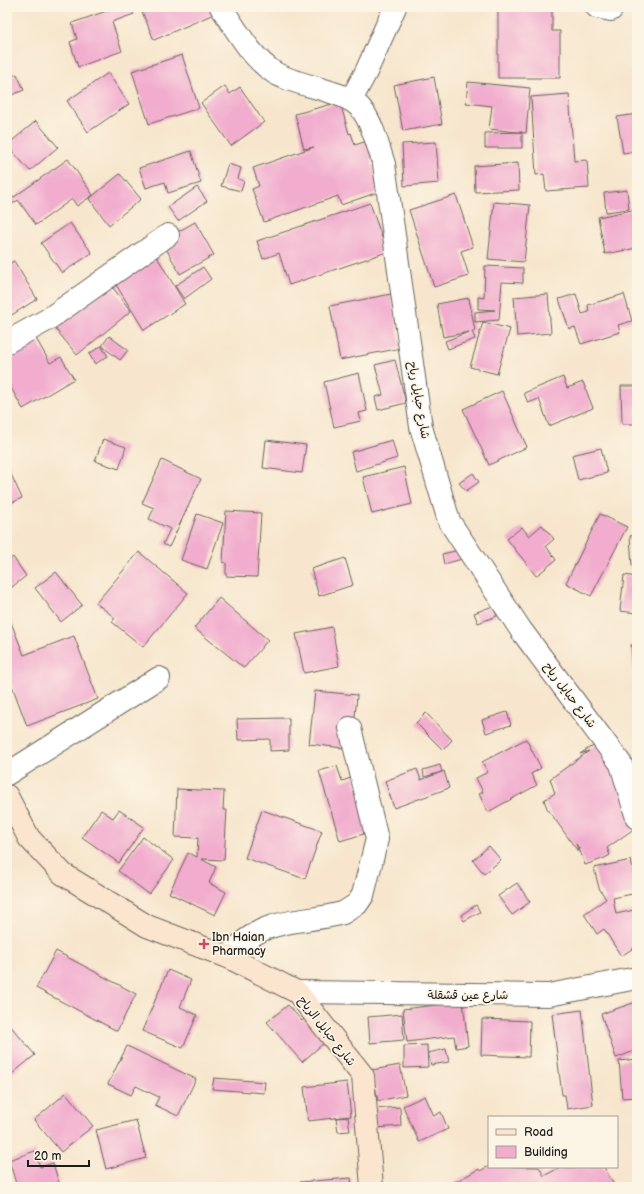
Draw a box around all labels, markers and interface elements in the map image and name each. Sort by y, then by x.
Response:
street label: شارع حبايل رياح [403,360,433,440]
street label: شارع حبايل رياح [539,659,599,732]
place label: Ibn Haian Pharmacy [212,930,266,959]
marker: Ibn Haian Pharmacy [199,939,209,949]
street label: شارع عين قشقلة [428,988,508,1004]
street label: شارع حبايل الرياح [294,993,359,1070]
legend [488,1116,618,1168]
text: Road [524,1125,553,1140]
scale bar [28,1142,89,1168]
text: Building [524,1145,568,1160]
text: 20 m [34,1149,61,1164]

